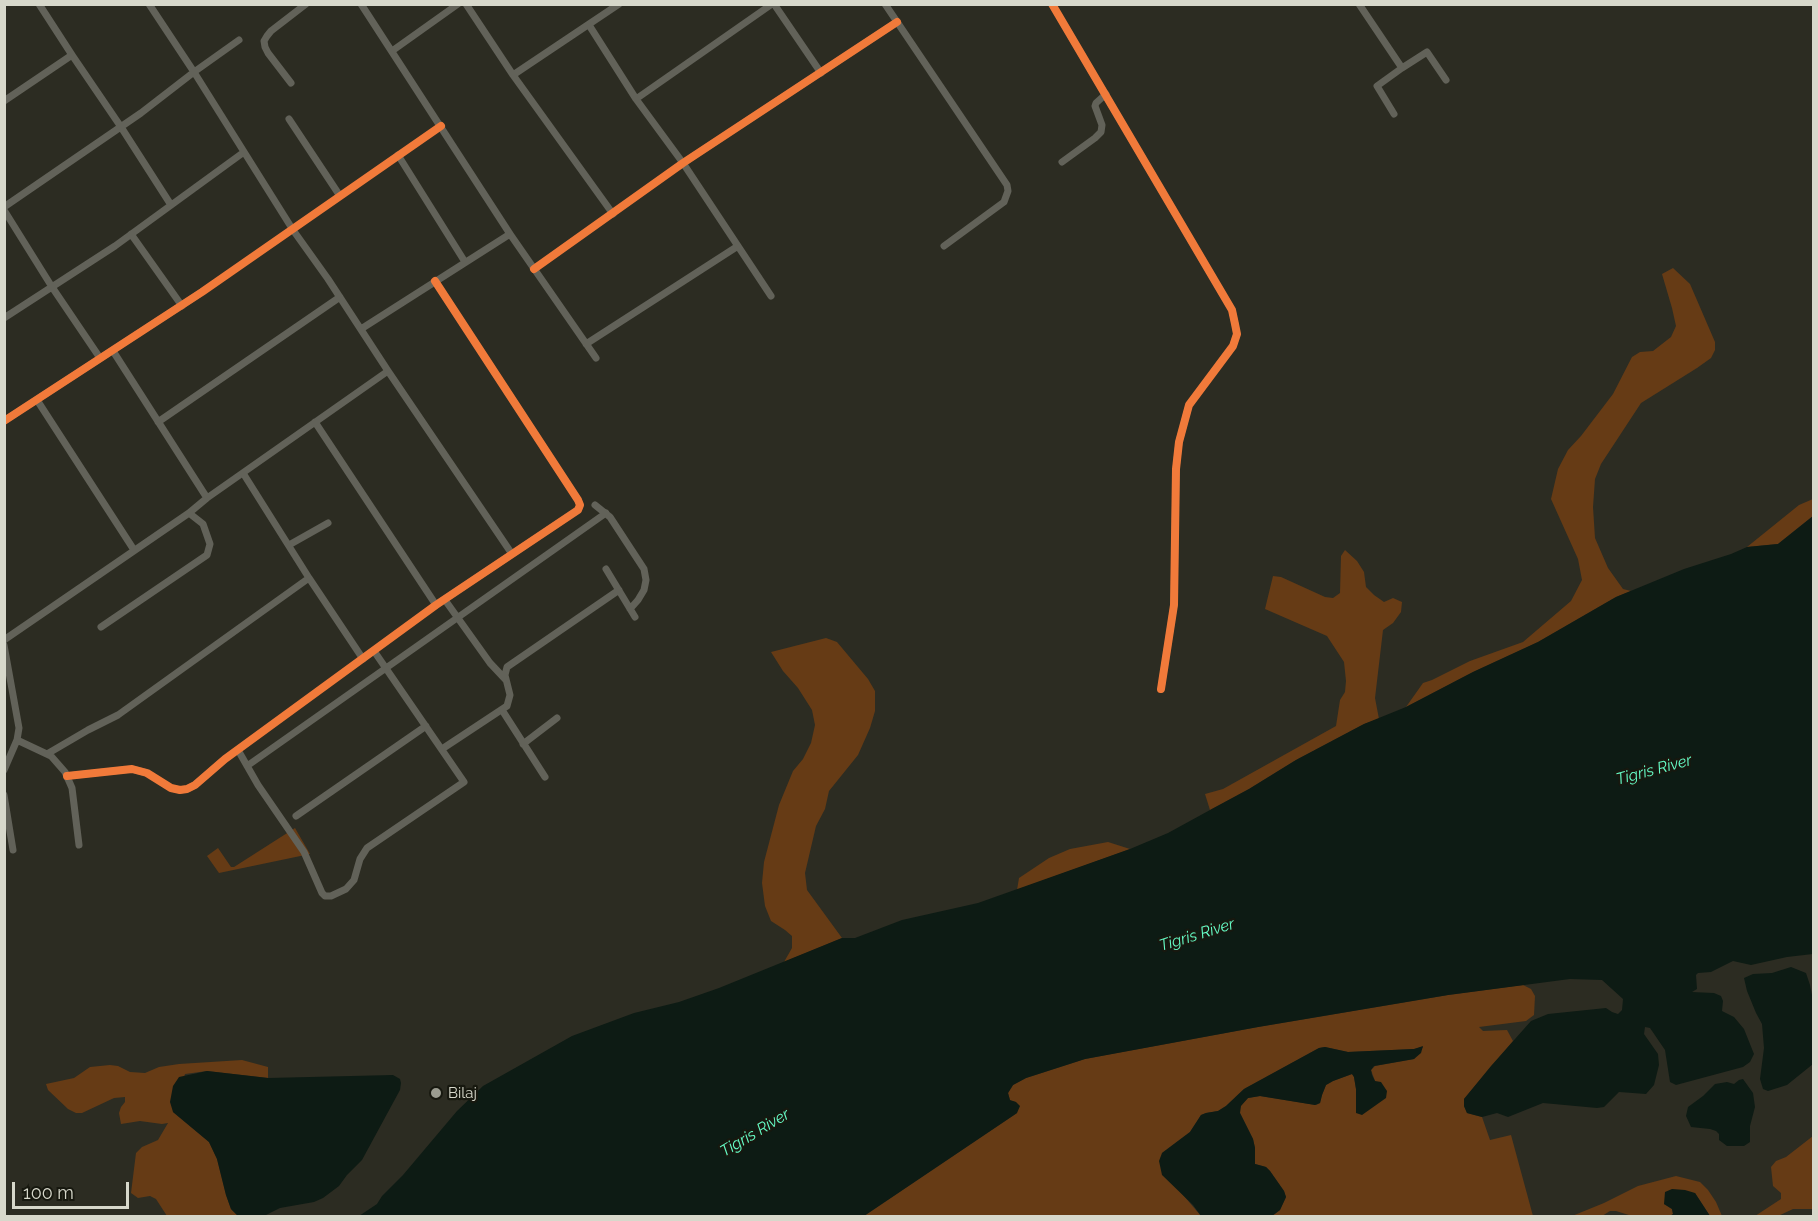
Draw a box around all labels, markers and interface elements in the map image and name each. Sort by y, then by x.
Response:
water label: Tigris River [1614,751,1694,789]
water label: Tigris River [1157,914,1237,956]
place label: Bilaj [448,1084,477,1102]
marker: Bilaj [429,1086,443,1100]
water label: Tigris River [717,1105,793,1161]
scale bar [15,1170,132,1208]
text: 100 m [23,1182,74,1203]

